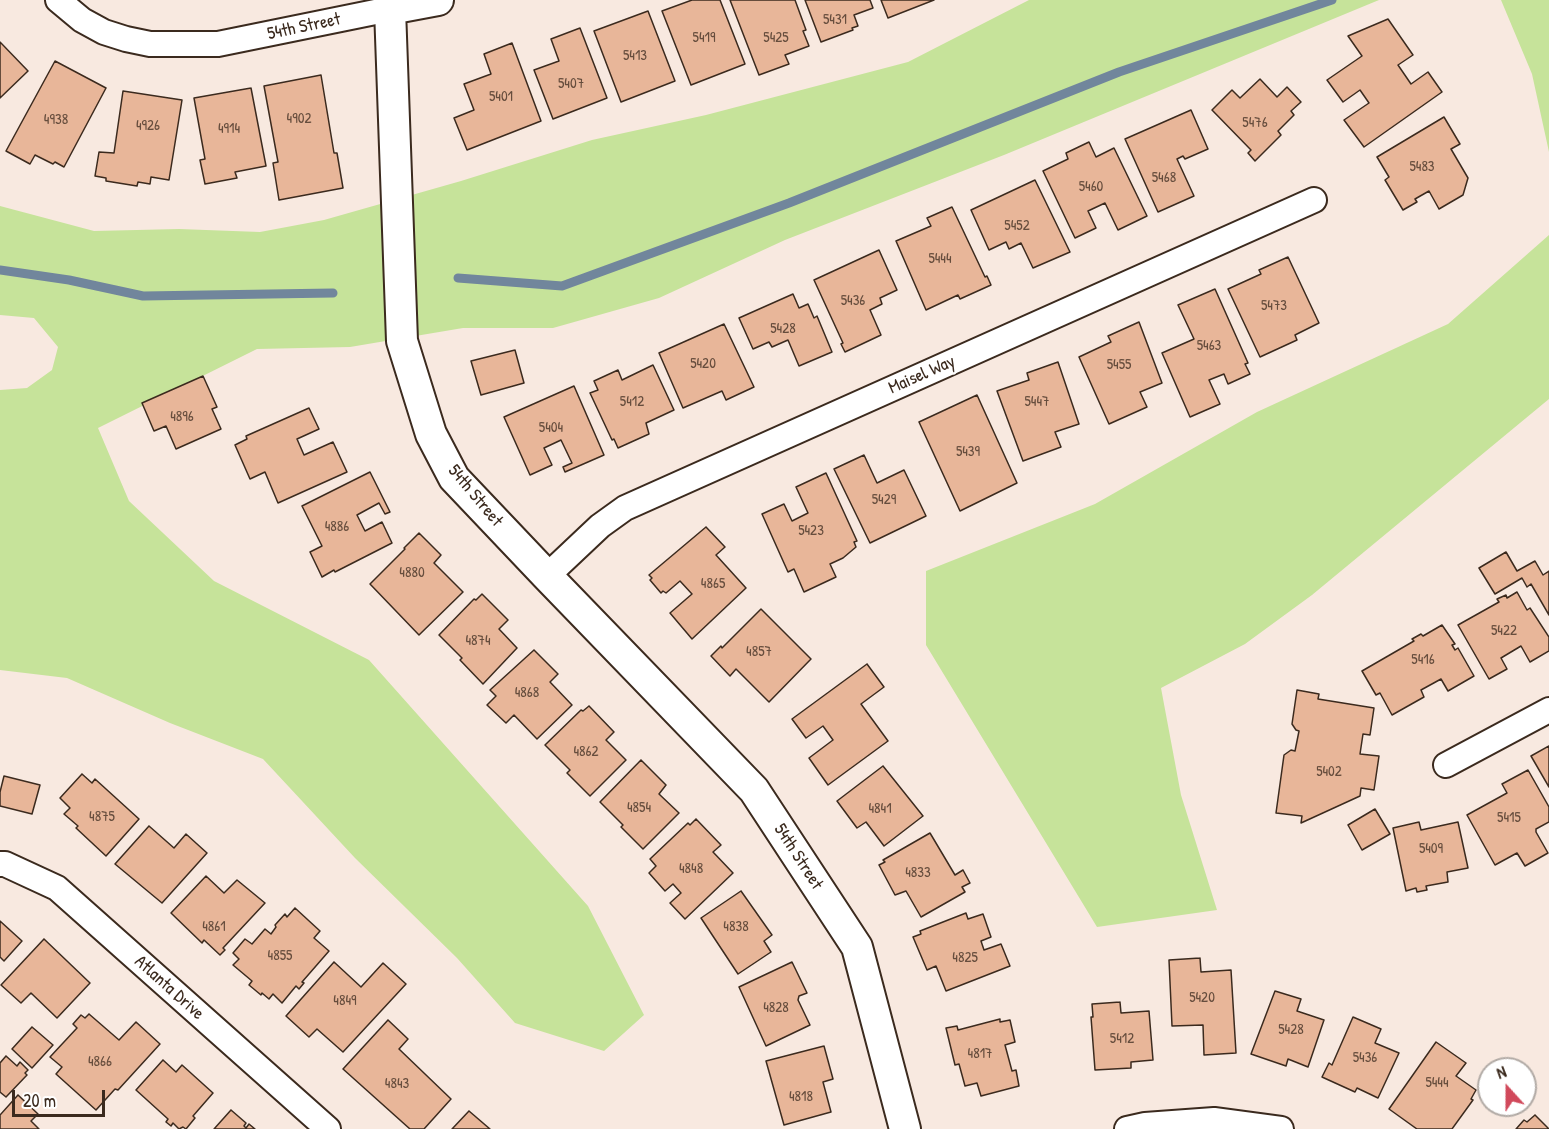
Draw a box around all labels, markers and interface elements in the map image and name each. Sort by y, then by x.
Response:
street label: 54th Street [265,9,343,45]
house number: 5431 [823,11,847,29]
house number: 5419 [693,29,715,47]
house number: 5425 [763,29,789,47]
house number: 5413 [623,47,647,65]
house number: 5407 [558,75,584,93]
house number: 5401 [489,88,513,106]
house number: 4902 [287,110,311,128]
house number: 4938 [44,111,68,129]
house number: 5476 [1242,114,1268,132]
house number: 4926 [136,117,160,135]
house number: 4914 [218,120,240,138]
house number: 5483 [1409,158,1435,176]
house number: 5468 [1152,169,1176,187]
house number: 5460 [1079,178,1103,196]
house number: 5452 [1004,217,1030,235]
house number: 5444 [928,250,952,268]
house number: 5436 [841,292,865,310]
house number: 5473 [1261,297,1287,315]
house number: 5428 [770,320,796,338]
house number: 5463 [1197,337,1221,355]
street label: Maisel Way [885,351,959,399]
house number: 5420 [690,355,716,373]
house number: 5455 [1107,356,1131,374]
house number: 5412 [620,393,644,411]
house number: 5447 [1024,393,1050,411]
house number: 4896 [170,408,194,426]
house number: 5404 [539,419,563,437]
house number: 5439 [956,443,980,461]
street label: 54th Street [443,461,507,531]
house number: 5429 [872,491,896,509]
house number: 4886 [325,518,349,536]
house number: 5423 [798,522,824,540]
house number: 4880 [399,564,425,582]
house number: 4865 [701,575,725,593]
house number: 5422 [1491,622,1517,640]
house number: 4874 [465,632,491,650]
house number: 4857 [746,643,772,661]
house number: 5416 [1411,651,1435,669]
house number: 4868 [515,684,539,702]
house number: 4862 [573,743,599,761]
house number: 5402 [1316,763,1342,781]
house number: 4854 [627,799,651,817]
house number: 4841 [868,800,892,818]
house number: 4875 [89,808,115,826]
house number: 5415 [1497,809,1521,827]
street label: 54th Street [769,820,827,894]
house number: 5409 [1419,840,1443,858]
house number: 4848 [679,860,703,878]
house number: 4833 [905,864,931,882]
house number: 4861 [202,918,226,936]
house number: 4838 [723,918,749,936]
house number: 4855 [268,947,292,965]
house number: 4825 [952,949,978,967]
street label: Atlanta Drive [130,951,208,1025]
house number: 5420 [1189,989,1215,1007]
house number: 4849 [333,992,357,1010]
house number: 4828 [763,999,789,1017]
house number: 5428 [1278,1021,1304,1039]
house number: 5412 [1110,1030,1134,1048]
house number: 4817 [968,1045,992,1063]
house number: 5436 [1353,1049,1377,1067]
house number: 4866 [88,1053,112,1071]
north arrow [1477,1057,1537,1117]
text: N [1493,1060,1509,1084]
house number: 5444 [1425,1074,1449,1092]
house number: 4843 [385,1075,409,1093]
scale bar [15,1078,108,1116]
text: 20 m [23,1088,56,1113]
house number: 4818 [789,1088,813,1106]

